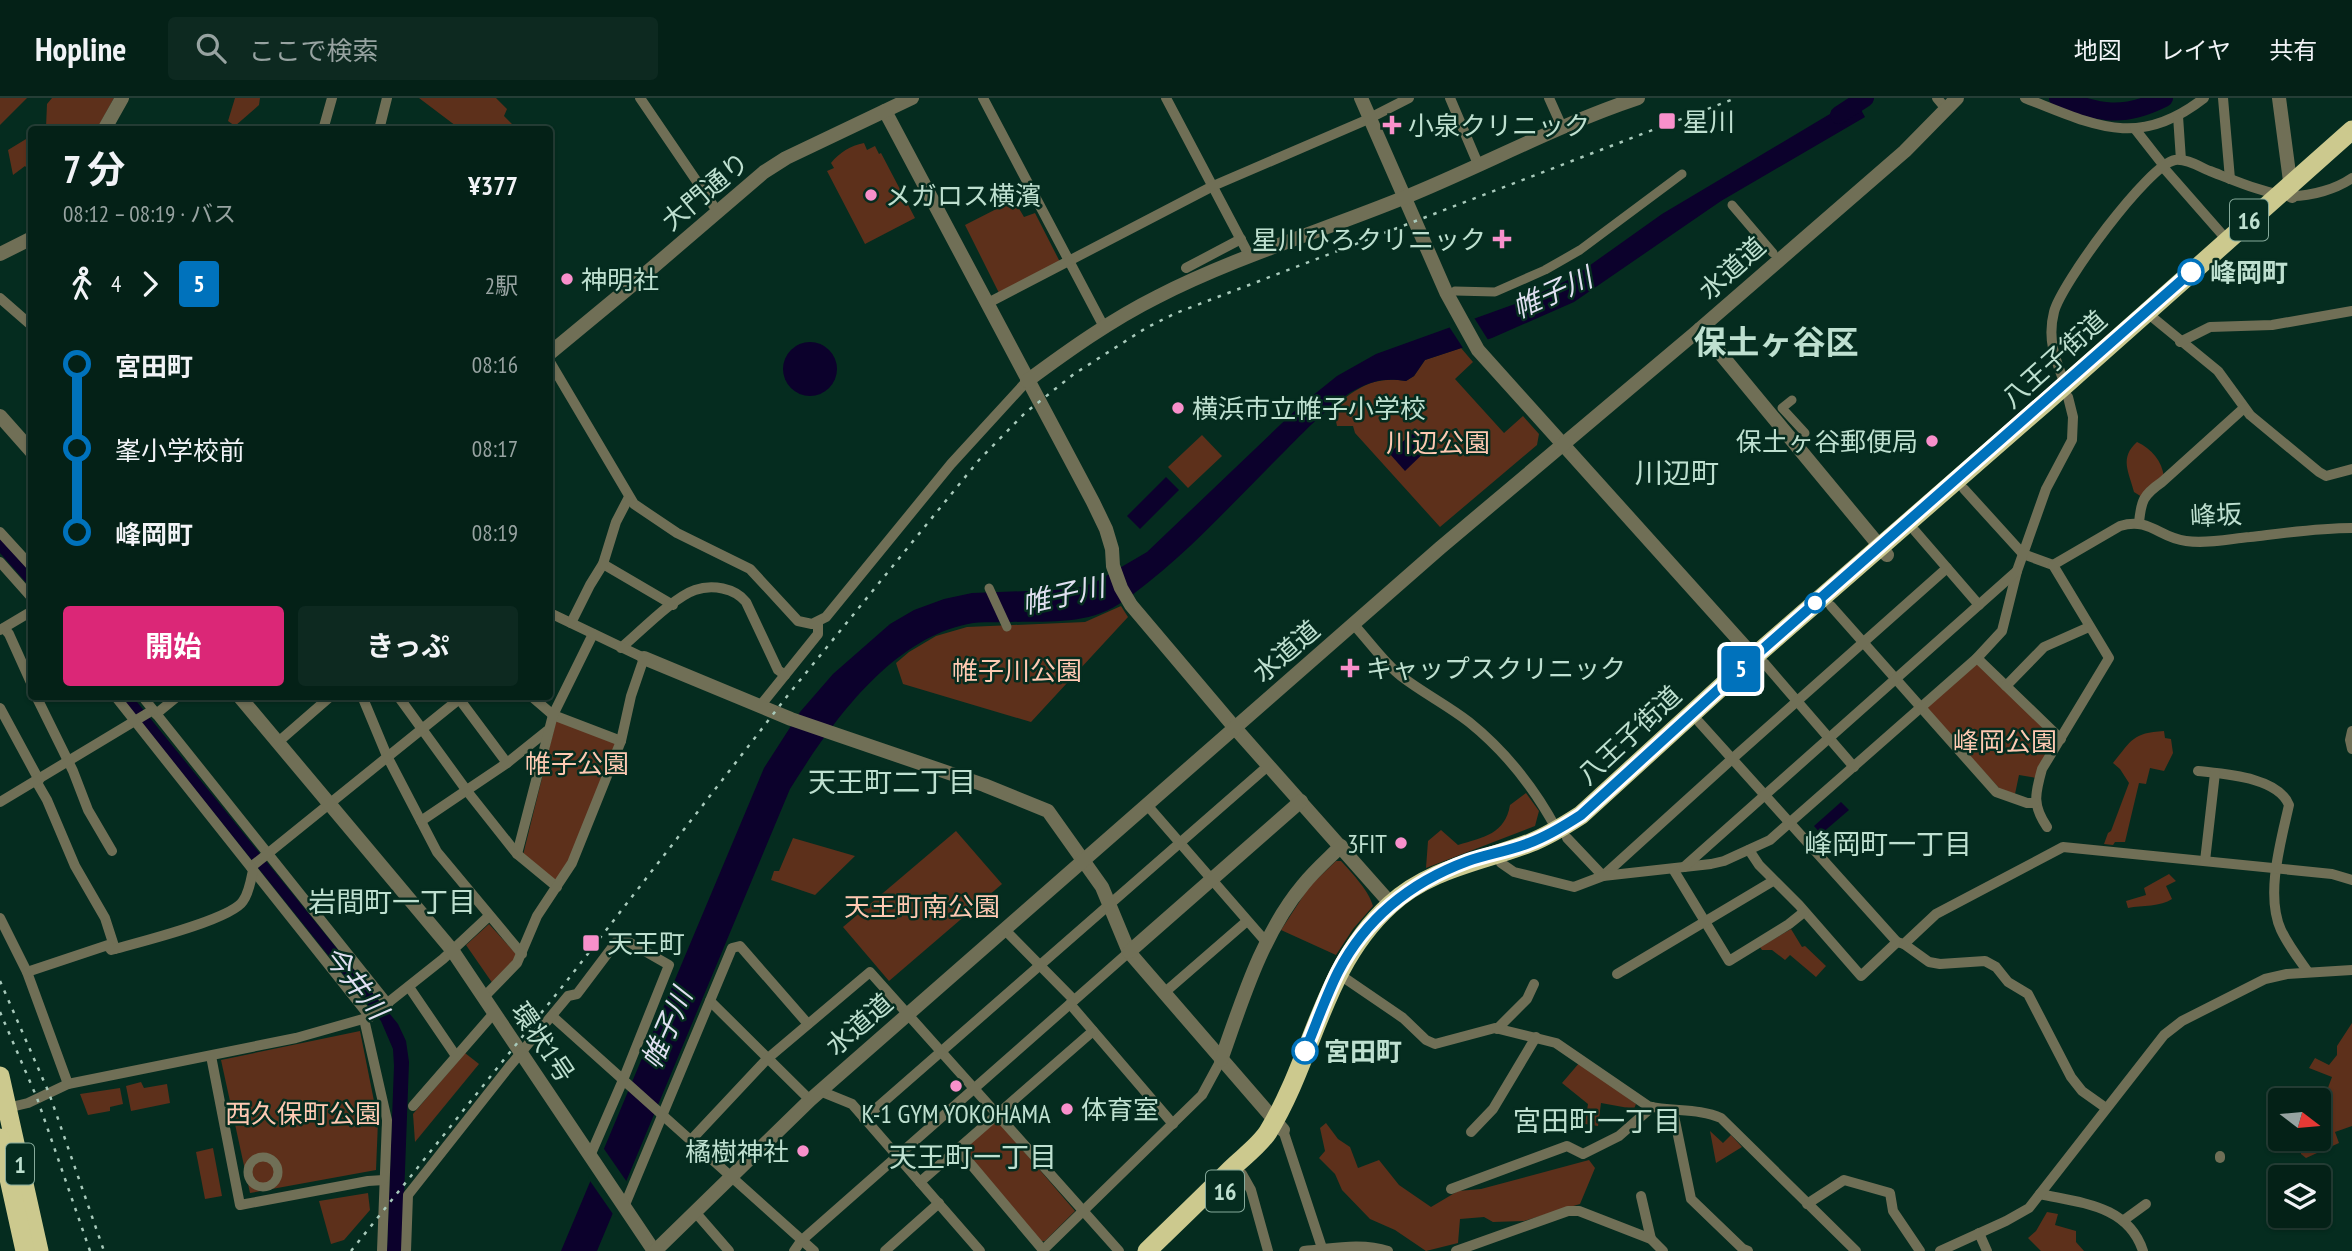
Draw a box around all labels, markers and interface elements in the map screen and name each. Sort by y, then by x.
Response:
search box [168,17,658,80]
text: Hopline [35,27,126,70]
icon: search [192,29,230,67]
text: ここで検索 [248,34,378,67]
text: 地図 [2074,35,2122,66]
text: レイヤ [2160,35,2231,66]
text: 共有 [2269,35,2317,66]
place label: 星川 [1683,105,1735,138]
place label: 小泉クリニック [1408,109,1590,142]
marker: 星川 [1657,111,1677,131]
marker: 小泉クリニック [1382,115,1402,135]
text: 7 分 [63,144,125,193]
street label: 大門通り [655,145,755,237]
text: ¥377 [468,169,518,202]
place label: メガロス横濱 [885,179,1041,212]
marker: メガロス横濱 [863,187,879,203]
text: 08:12 – 08:19 · バス [63,199,236,228]
road number: 16 [2230,199,2268,240]
place label: 星川ひろクリニック [1252,223,1486,256]
marker: 星川ひろクリニック [1492,229,1512,249]
street label: 水道道 [1692,230,1772,306]
place label: 峰岡町 [2210,256,2288,289]
water label: 帷子川 [1506,257,1601,326]
marker: 峰岡町 [2178,259,2204,285]
place label: 神明社 [581,263,659,296]
icon: walk [63,265,101,303]
icon: forward [131,265,169,303]
text: 5 [193,268,205,299]
text: 4 [111,269,121,298]
text: 2駅 [485,271,518,300]
marker: 神明社 [559,271,575,287]
street label: 八王子街道 [1995,303,2113,415]
district label: 保土ヶ谷区 [1694,320,1859,363]
text: 宮田町 [115,350,193,383]
text: 08:16 [472,350,518,379]
place label: 横浜市立帷子小学校 [1192,392,1426,425]
marker: 横浜市立帷子小学校 [1170,400,1186,416]
place label: 保土ヶ谷郵便局 [1736,425,1918,458]
park label: 川辺公園 [1386,426,1490,459]
marker: 保土ヶ谷郵便局 [1924,433,1940,449]
text: 峯小学校前 [115,434,245,467]
text: 08:17 [472,434,518,463]
district label: 川辺町 [1635,454,1719,491]
street label: 峰坂 [2189,497,2243,533]
text: 峰岡町 [115,518,193,551]
text: 08:19 [472,518,518,547]
water label: 帷子川 [1018,566,1111,621]
unlabelled marker [1805,593,1825,613]
button: 開始 [63,606,284,686]
button: きっぷ [298,606,518,686]
street label: 水道道 [1246,613,1326,689]
line badge: 5 [1718,646,1764,692]
place label: キャップスクリニック [1366,652,1626,685]
text: 5 [1735,653,1747,684]
park label: 帷子川公園 [952,654,1082,687]
marker: キャップスクリニック [1340,658,1360,678]
street label: 八王子街道 [1570,679,1688,791]
park label: 峰岡公園 [1953,725,2057,758]
park label: 帷子公園 [525,747,629,780]
district label: 天王町二丁目 [808,763,976,800]
district label: 峰岡町一丁目 [1804,825,1972,862]
place label: 3FIT [1347,827,1387,860]
marker: 3FIT [1393,835,1409,851]
district label: 岩間町一丁目 [308,883,476,920]
park label: 天王町南公園 [844,890,1000,923]
place label: 天王町 [607,927,685,960]
marker: 天王町 [581,933,601,953]
water label: 今井川 [316,938,398,1029]
water label: 帷子川 [632,979,701,1074]
street label: 水道道 [819,986,899,1062]
street label: 環状1号 [504,996,582,1088]
place label: 宮田町 [1324,1035,1402,1068]
marker: 宮田町 [1292,1038,1318,1064]
marker: K-1 GYM YOKOHAMA [948,1078,964,1094]
north arrow [2268,1088,2331,1152]
map controls [2268,1088,2331,1228]
place label: 体育室 [1081,1093,1159,1126]
park label: 西久保町公園 [225,1097,381,1130]
place label: K-1 GYM YOKOHAMA [862,1097,1051,1130]
marker: 体育室 [1059,1101,1075,1117]
district label: 宮田町一丁目 [1513,1102,1681,1139]
place label: 橘樹神社 [685,1135,789,1168]
district label: 天王町一丁目 [889,1138,1057,1175]
marker: 橘樹神社 [795,1143,811,1159]
road number: 1 [6,1144,34,1184]
button: layers [2268,1165,2331,1228]
road number: 16 [1206,1170,1244,1212]

